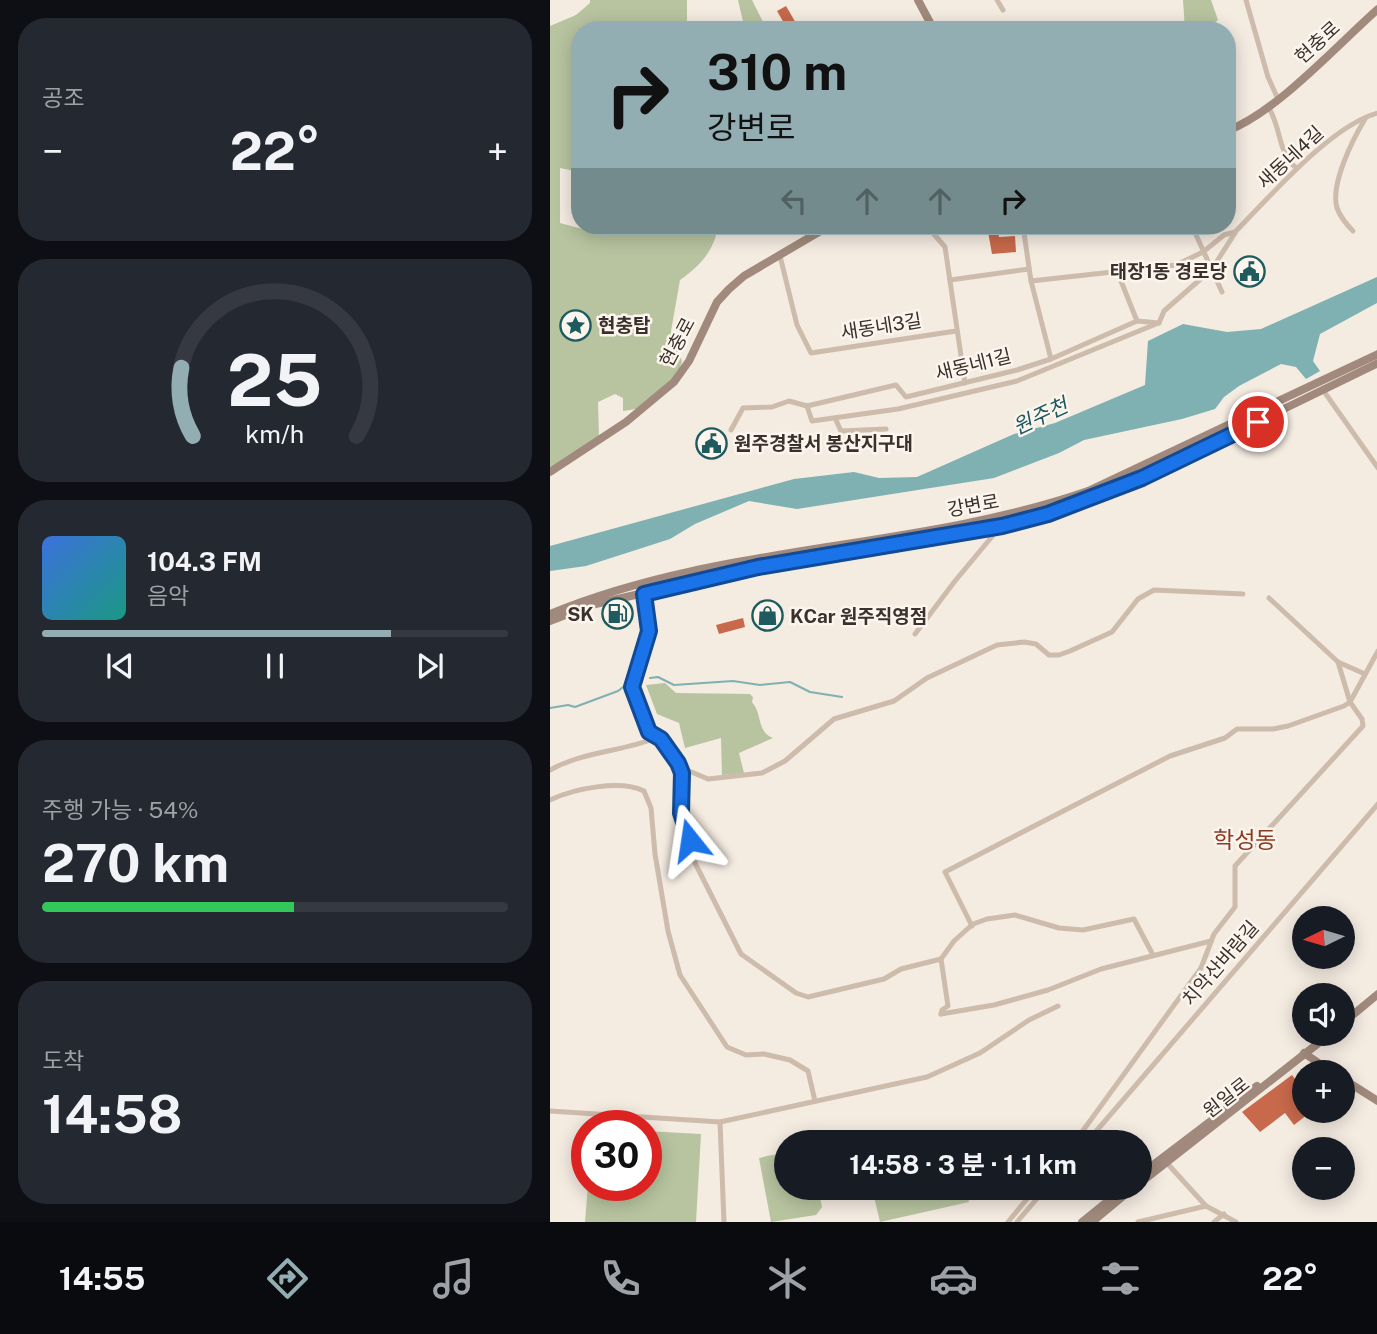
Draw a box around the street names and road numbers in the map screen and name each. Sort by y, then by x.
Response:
street label: 현충로 [1290,16,1344,68]
street label: 새동네4길 [1253,121,1327,193]
street label: 새동네3길 [839,309,923,343]
street label: 현충로 [655,314,699,370]
street label: 새동네1길 [933,344,1013,384]
street label: 강변로 [945,490,1001,520]
street label: 치악산바람길 [1177,916,1263,1010]
street label: 원일로 [1199,1072,1253,1122]

